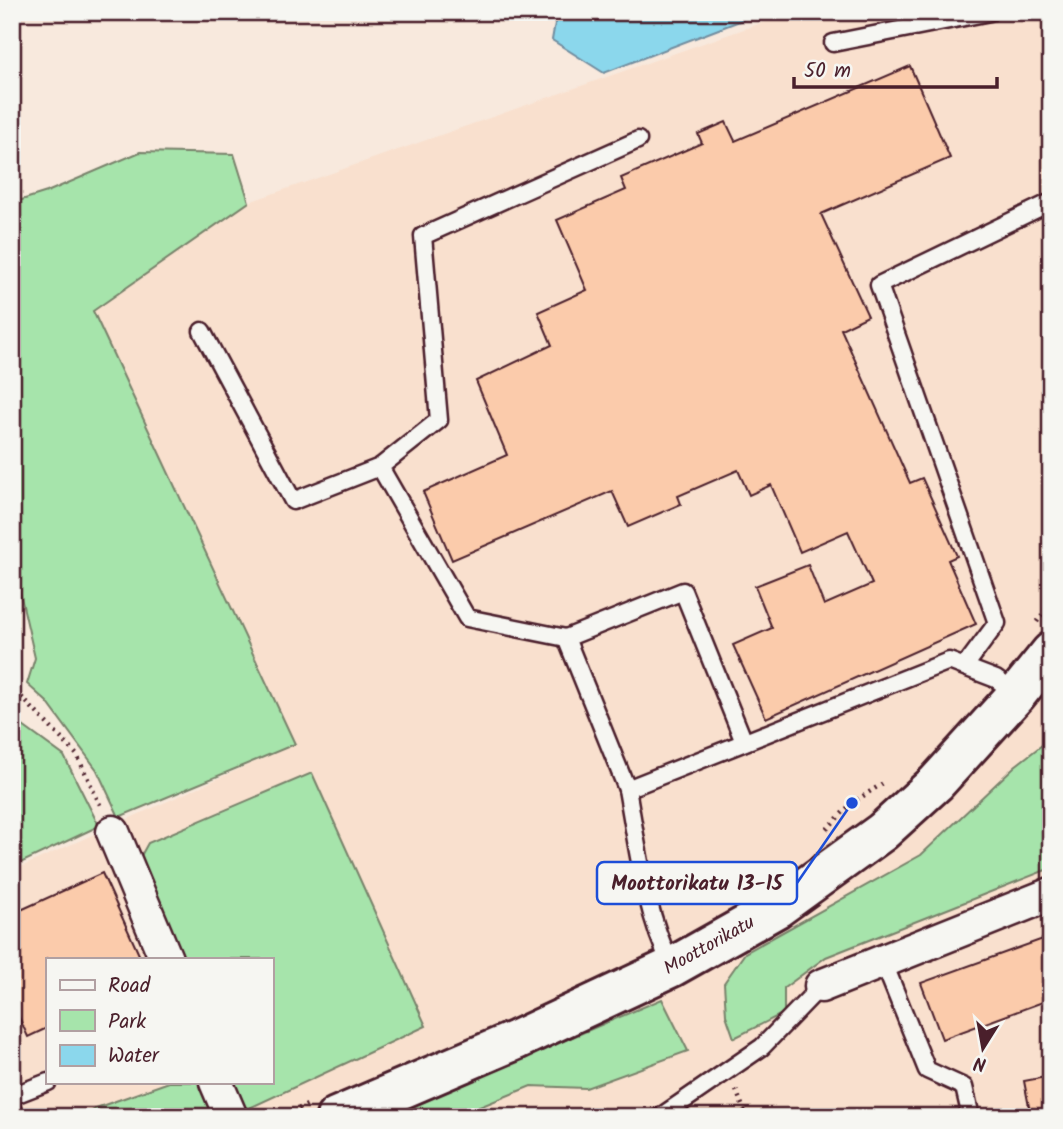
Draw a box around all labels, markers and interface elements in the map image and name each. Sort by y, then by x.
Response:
scale bar [794,46,996,90]
text: 50 m [804,55,851,88]
callout: Moottorikatu 13-15 [597,862,797,904]
text: Moottorikatu 13-15 [611,868,785,901]
street label: Moottorikatu [658,908,761,984]
legend [46,958,273,1084]
text: Road [108,970,151,1003]
text: Park [108,1006,146,1039]
north arrow [948,1014,1018,1084]
text: Water [108,1040,160,1073]
text: N [971,1047,989,1079]

